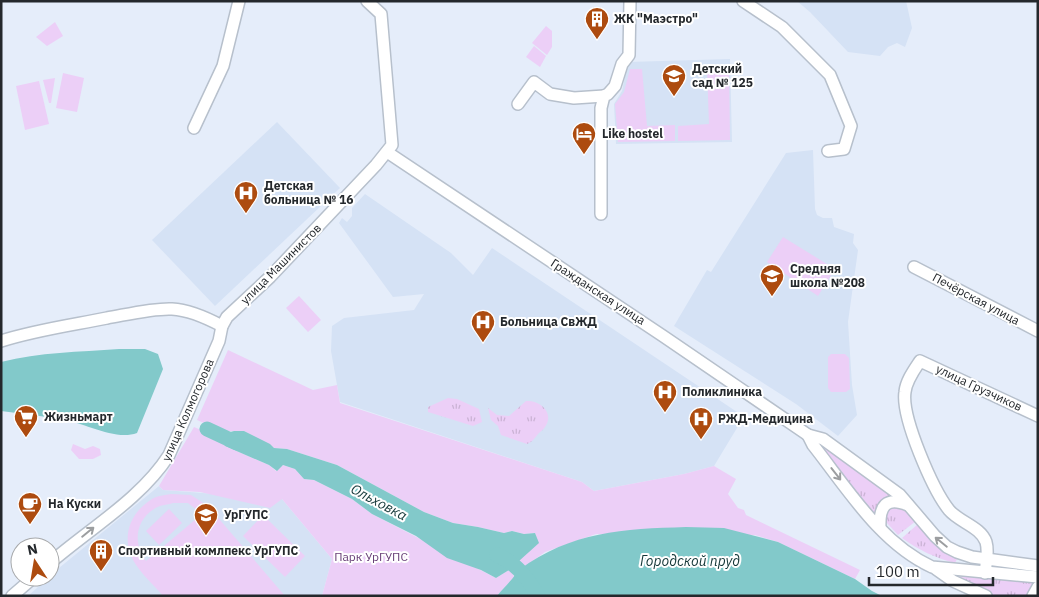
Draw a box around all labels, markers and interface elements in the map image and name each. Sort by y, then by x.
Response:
building icon: ЖК "Маэстро" [584,6,610,40]
place label: ЖК "Маэстро" [614,11,698,26]
place label: Детский сад № 125 [692,61,753,90]
school or university icon: Детский сад № 125 [661,63,687,97]
hotel icon: Like hostel [571,121,597,155]
place label: Like hostel [602,126,663,141]
place label: Детская больница № 16 [264,178,353,207]
hospital icon: Детская больница № 16 [233,180,259,214]
street label: улица Машинистов [237,220,324,307]
street label: Гражданская улица [548,255,649,328]
place label: Средняя школа №208 [790,261,865,290]
school or university icon: Средняя школа №208 [759,263,785,297]
street label: Печёрская улица [930,269,1023,328]
hospital icon: Больница СвЖД [470,309,496,343]
place label: Больница СвЖД [500,314,597,329]
street label: улица Колмогорова [158,356,217,463]
street label: улица Грузчиков [934,361,1025,414]
hospital icon: Поликлиника [652,379,678,413]
place label: Поликлиника [682,384,762,399]
supermarket icon: Жизньмарт [13,404,39,438]
hospital icon: РЖД-Медицина [688,406,714,440]
place label: Жизньмарт [44,409,113,424]
place label: РЖД-Медицина [718,411,813,426]
one-way arrow [831,467,842,480]
water label: Ольховка [348,480,410,524]
cafe icon: На Куски [17,491,43,525]
place label: На Куски [48,496,101,511]
school or university icon: УрГУПС [193,502,219,536]
place label: УрГУПС [224,507,269,522]
one-way arrow [81,527,94,538]
one-way arrow [935,536,948,547]
north arrow [10,537,60,587]
building icon: Спортивный комлпекс УрГУПС [88,538,114,572]
text: N [25,539,39,559]
place label: Спортивный комлпекс УрГУПС [118,543,299,558]
park label: Парк УрГУПС [334,549,408,564]
water label: Городской пруд [640,552,740,570]
scale bar [869,554,993,586]
text: 100 m [876,562,920,581]

